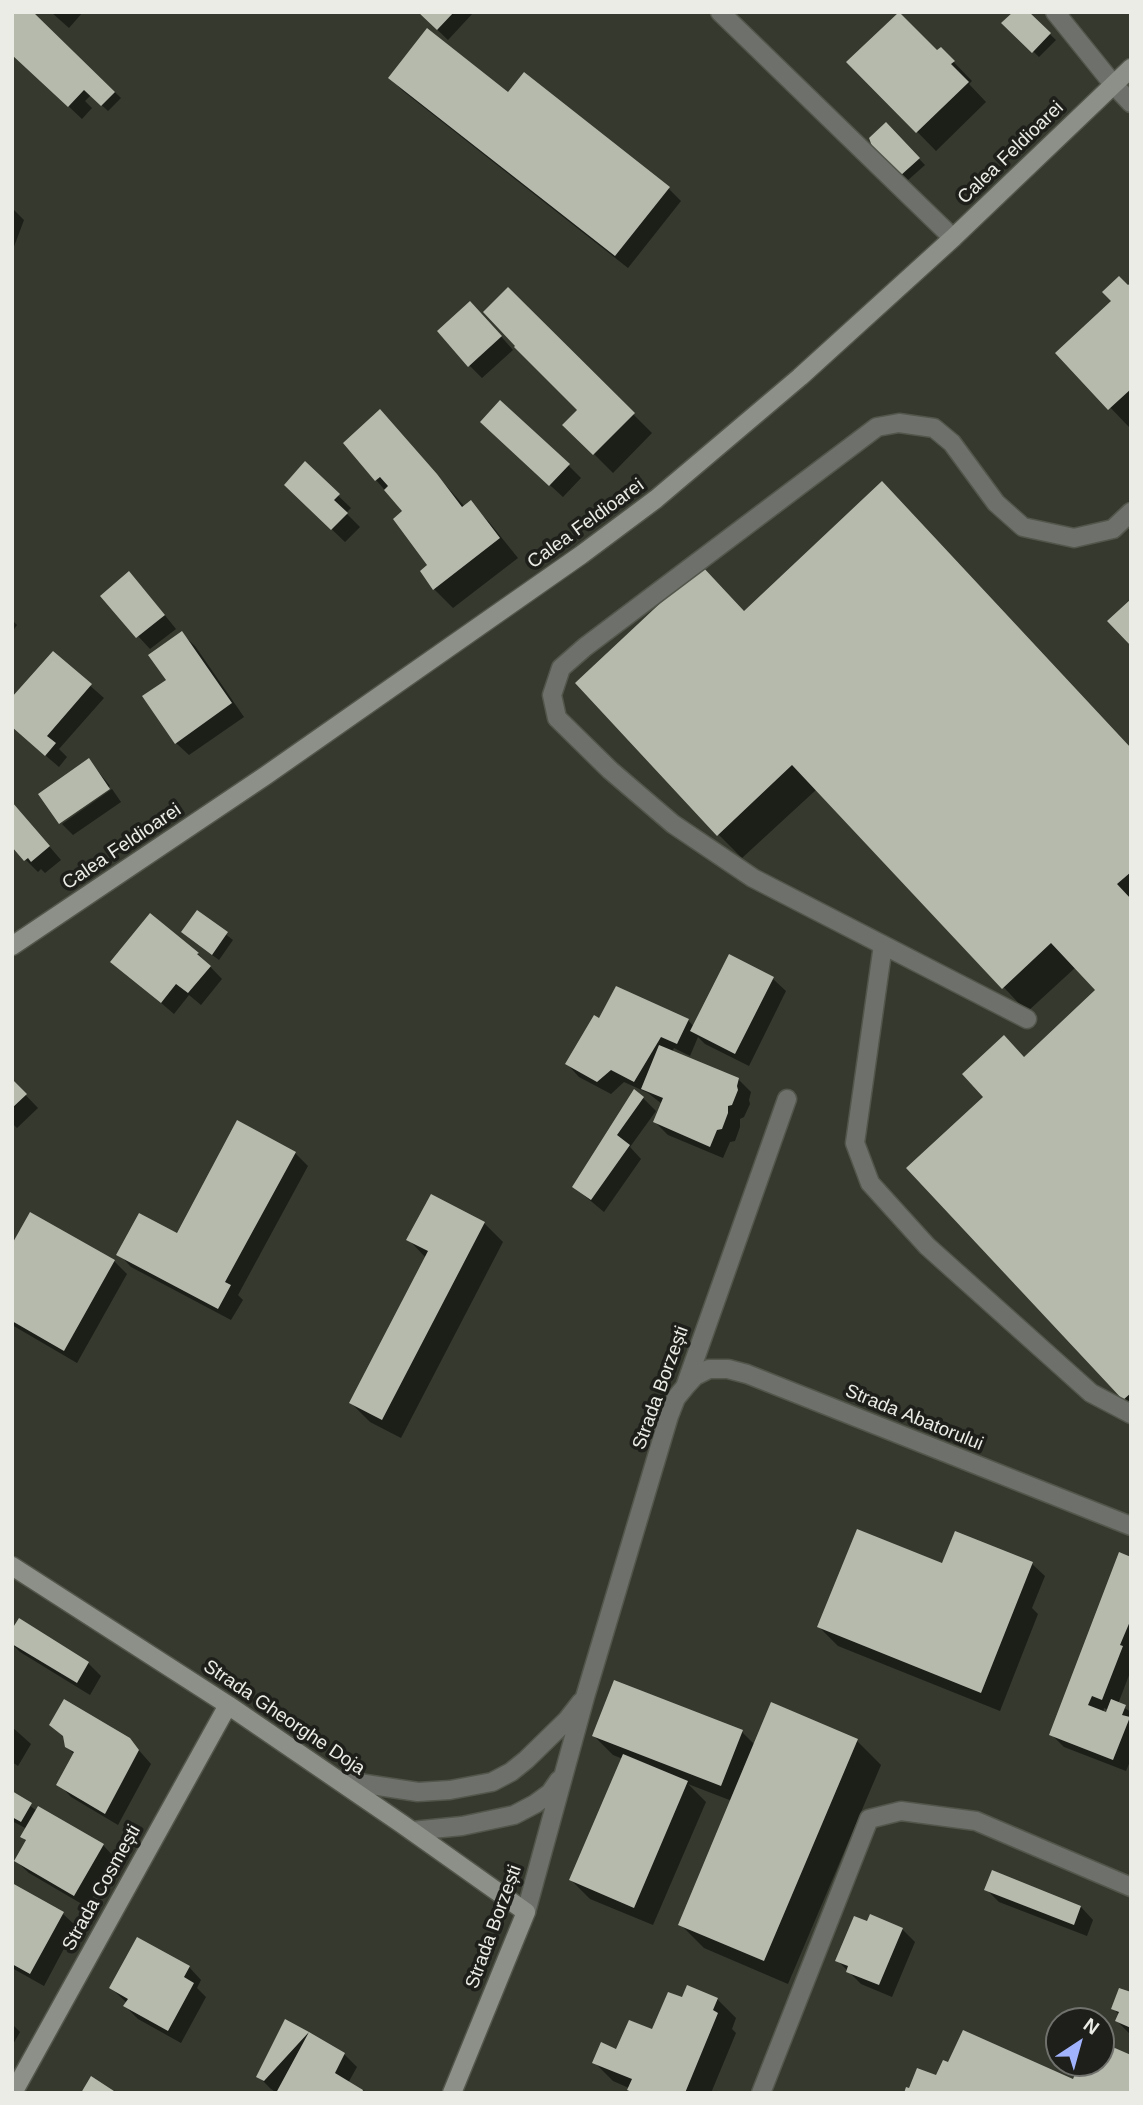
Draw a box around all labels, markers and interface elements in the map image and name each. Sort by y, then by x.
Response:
street label: Calea Feldioarei [953,97,1069,209]
street label: Calea Feldioarei [523,474,649,574]
street label: Calea Feldioarei [58,799,186,895]
street label: Strada Borzești [628,1323,694,1453]
street label: Strada Abatorului [842,1380,986,1456]
street label: Strada Gheorghe Doja [199,1655,369,1781]
street label: Strada Cosmești [58,1821,146,1955]
street label: Strada Borzești [461,1862,527,1992]
north arrow [1045,2007,1115,2077]
text: N [1080,2014,1103,2039]

